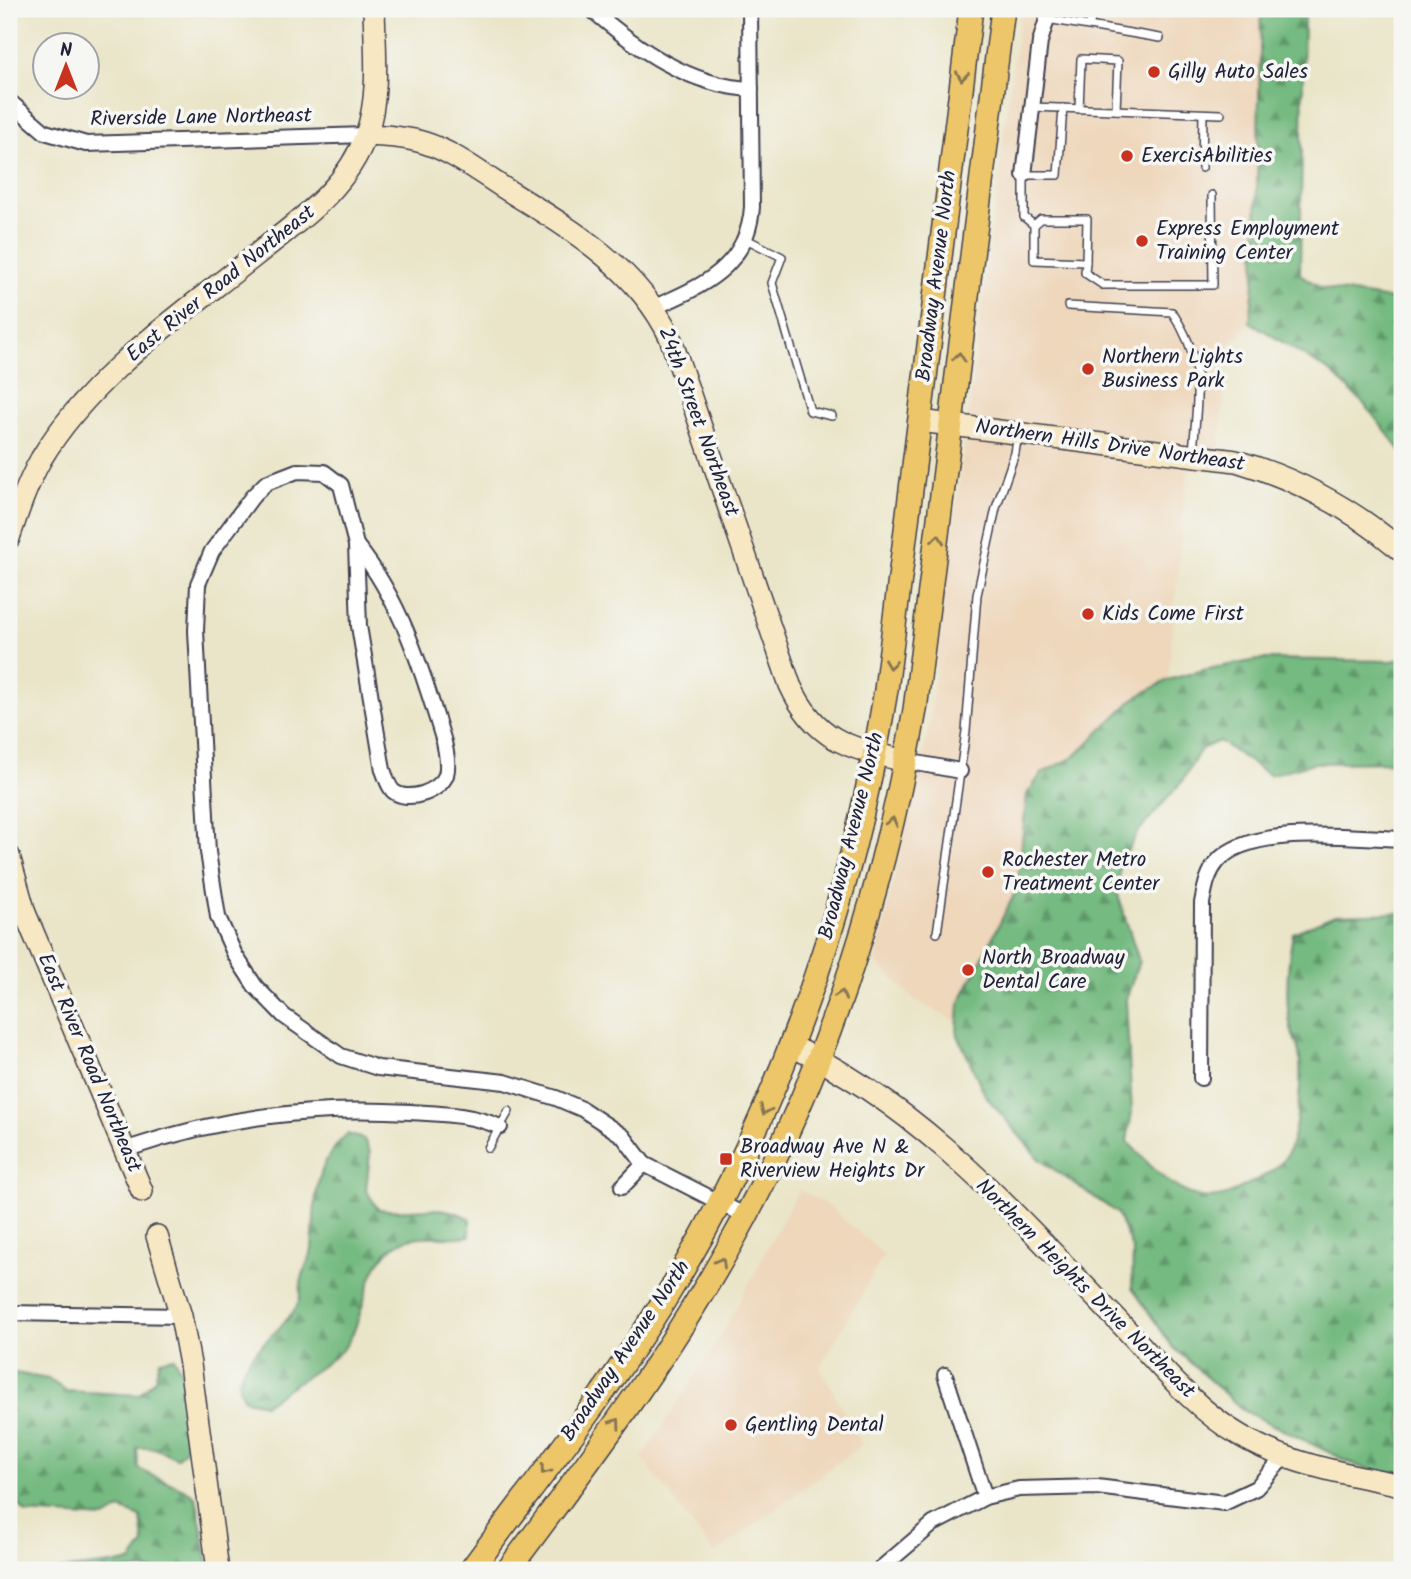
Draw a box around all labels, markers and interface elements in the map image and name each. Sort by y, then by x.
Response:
north arrow [32,32,102,102]
text: N [60,36,72,66]
place label: Gilly Auto Sales [1168,56,1308,89]
marker: Gilly Auto Sales [1146,64,1162,80]
one-way arrow [954,71,969,82]
street label: Riverside Lane Northeast [90,100,313,136]
place label: ExercisAbilities [1141,140,1272,173]
marker: ExercisAbilities [1119,148,1135,164]
street label: Broadway Avenue North [908,168,966,384]
street label: East River Road Northeast [119,197,324,371]
place label: Express Employment Training Center [1156,213,1340,270]
marker: Express Employment Training Center [1134,233,1150,249]
street label: 24th Street Northeast [648,323,748,522]
place label: Northern Lights Business Park [1102,341,1243,398]
one-way arrow [952,351,967,363]
marker: Northern Lights Business Park [1080,361,1096,377]
street label: Northern Hills Drive Northeast [973,411,1248,481]
one-way arrow [931,533,946,545]
place label: Kids Come First [1102,598,1245,631]
marker: Kids Come First [1080,606,1096,622]
one-way arrow [883,659,898,670]
street label: Broadway Avenue North [810,729,894,943]
one-way arrow [884,817,898,829]
place label: Rochester Metro Treatment Center [1002,844,1160,901]
marker: Rochester Metro Treatment Center [980,864,996,880]
place label: North Broadway Dental Care [982,942,1125,999]
street label: East River Road Northeast [28,948,151,1179]
marker: North Broadway Dental Care [960,962,976,978]
one-way arrow [833,989,848,1001]
one-way arrow [759,1102,773,1115]
place label: Broadway Ave N & Riverview Heights Dr [740,1131,925,1188]
marker: Broadway Ave N & Riverview Heights Dr [718,1151,734,1167]
street label: Northern Heights Drive Northeast [967,1171,1203,1407]
street label: Broadway Avenue North [553,1254,699,1448]
one-way arrow [713,1256,726,1269]
place label: Gentling Dental [745,1409,884,1442]
marker: Gentling Dental [723,1417,739,1433]
one-way arrow [608,1418,620,1431]
one-way arrow [541,1462,553,1475]

